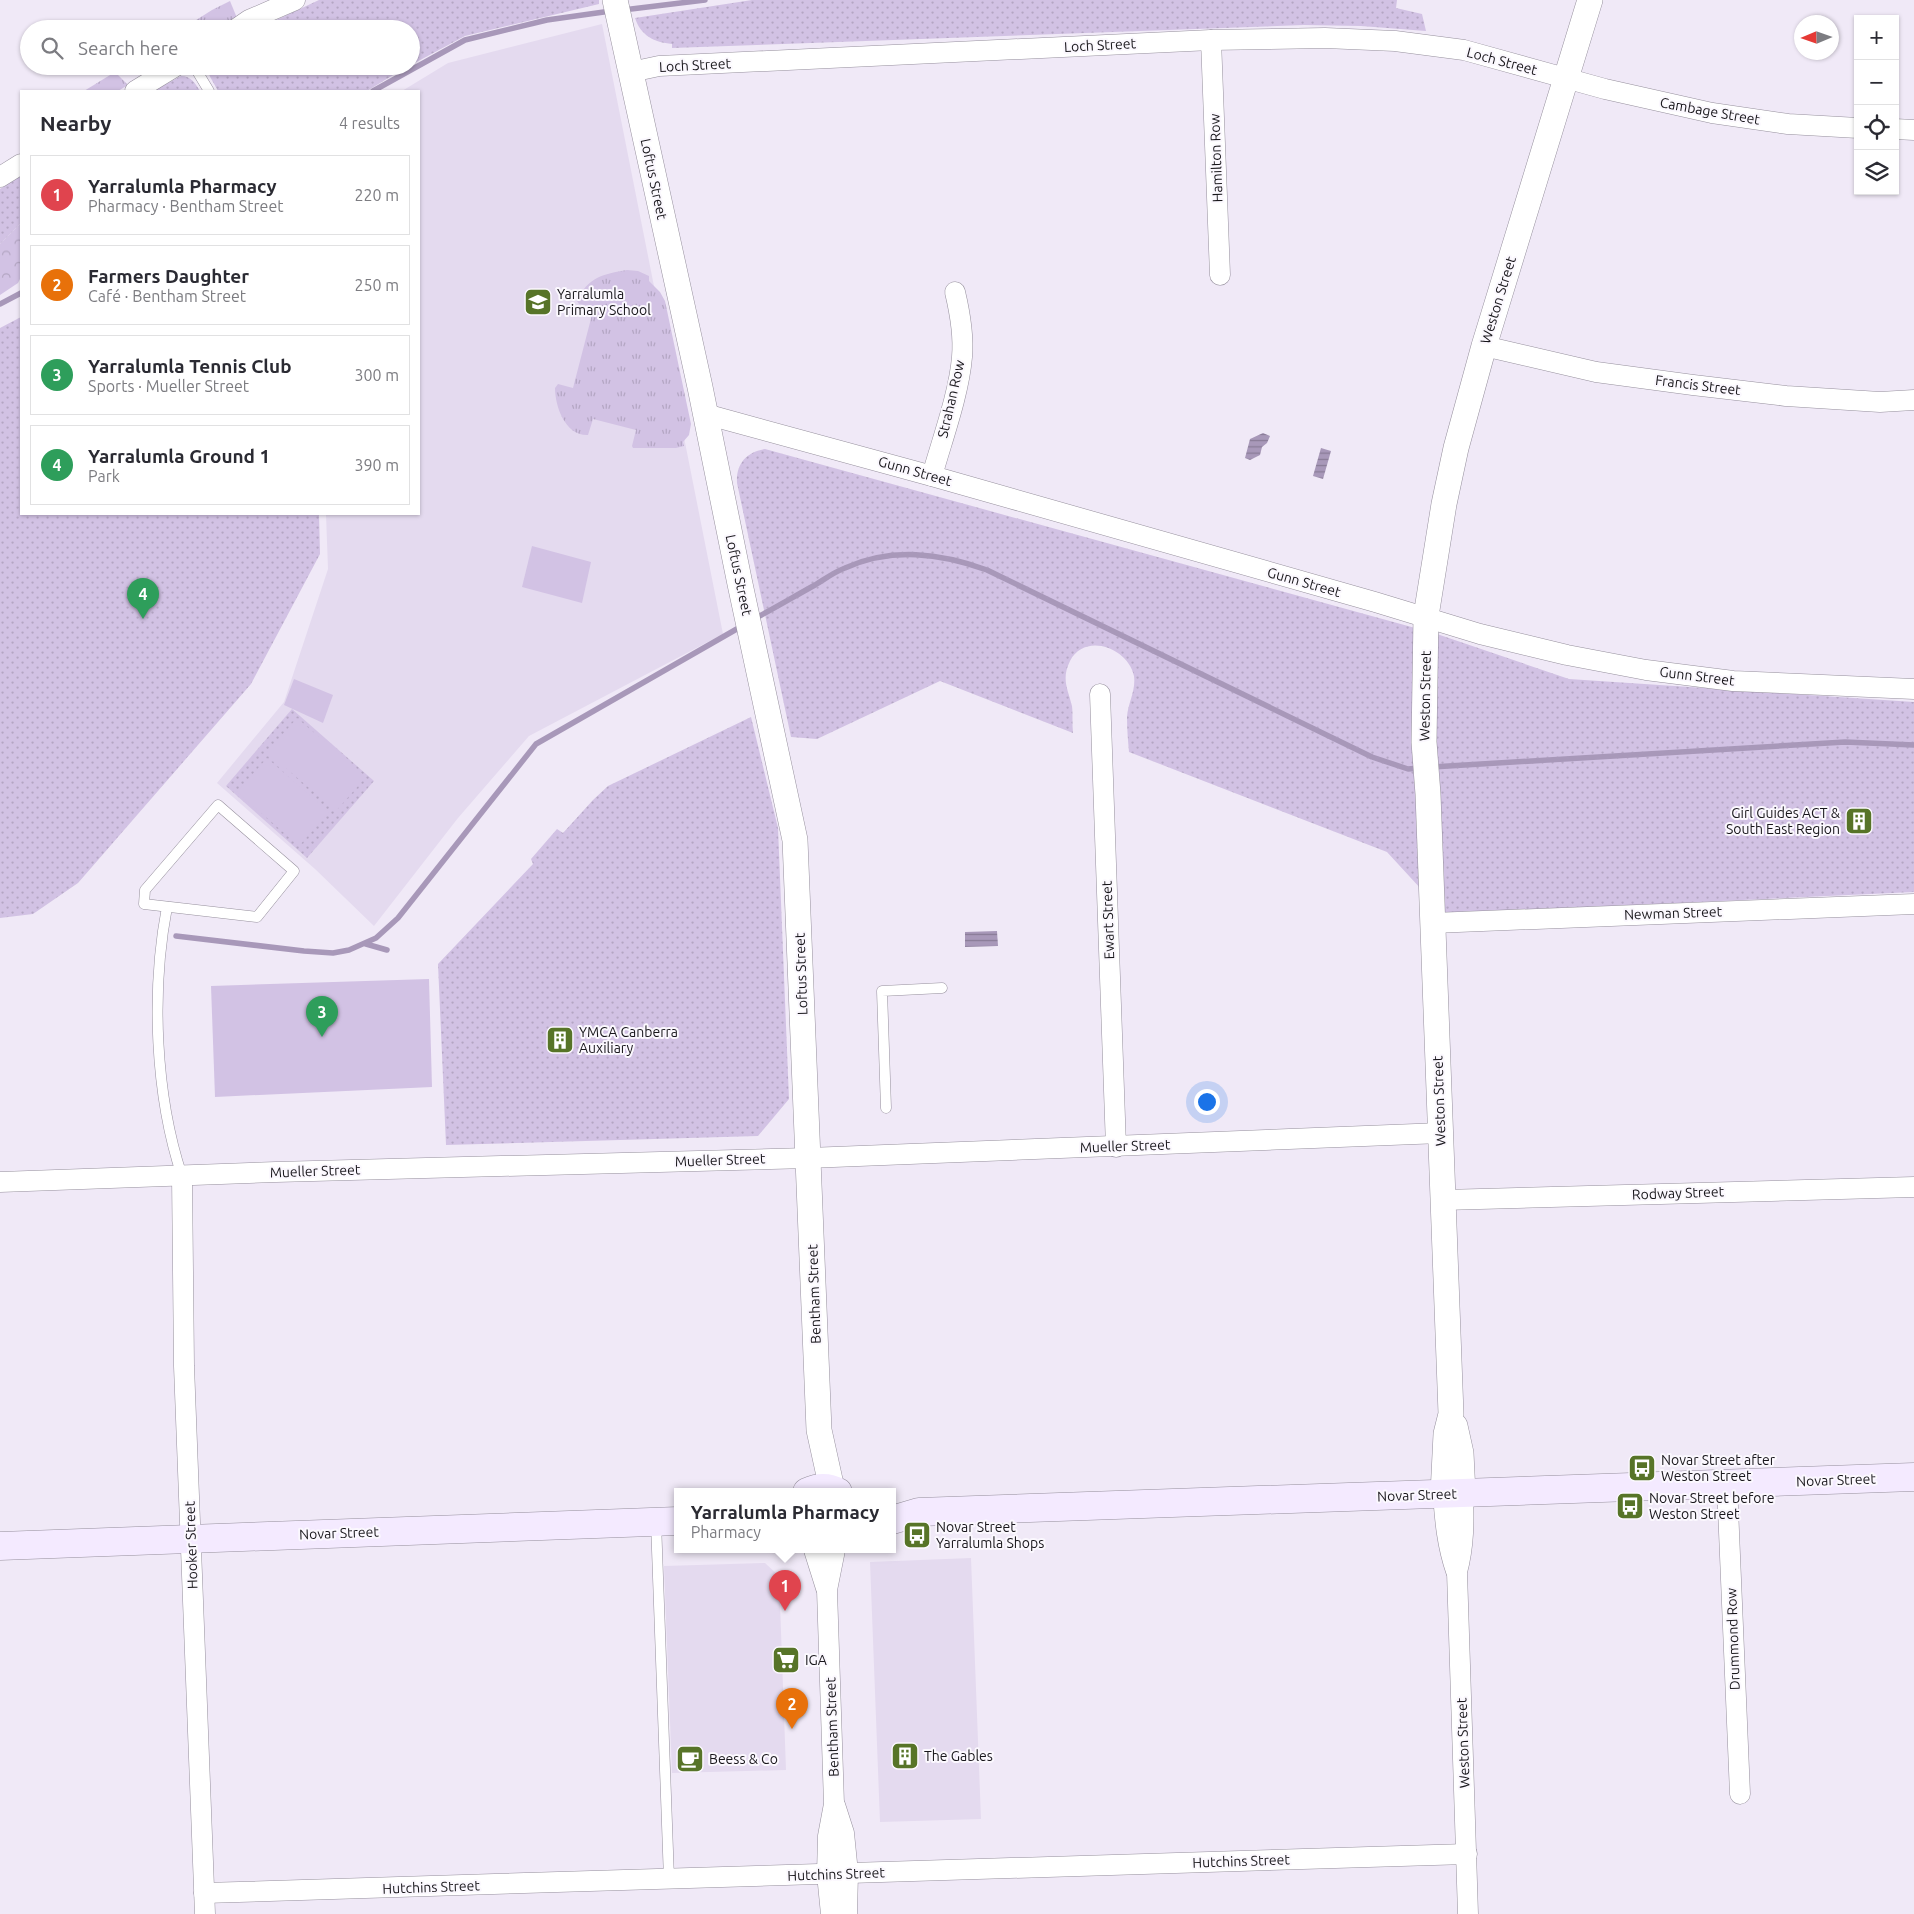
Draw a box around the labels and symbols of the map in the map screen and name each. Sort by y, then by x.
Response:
north arrow [1794,15,1839,60]
street label: Loch Street [1064,35,1137,55]
street label: Loch Street [1465,44,1539,78]
street label: Loch Street [659,55,732,75]
street label: Cambage Street [1659,94,1762,128]
street label: Hamilton Row [1206,113,1226,203]
street label: Loftus Street [638,137,671,221]
street label: Weston Street [1477,254,1519,346]
place label: Yarralumla Primary School [557,286,651,318]
school or university icon: Yarralumla Primary School [523,287,553,317]
street label: Strahan Row [934,358,968,440]
street label: Francis Street [1654,372,1742,398]
street label: Gunn Street [876,453,954,489]
street label: Loftus Street [723,533,756,617]
street label: Gunn Street [1265,564,1343,600]
pin: 4 [127,578,159,619]
street label: Weston Street [1416,650,1434,741]
street label: Gunn Street [1659,663,1736,689]
place label: Girl Guides ACT & South East Region [1726,805,1841,837]
building icon: Girl Guides ACT & South East Region [1844,806,1874,836]
street label: Ewart Street [1099,880,1117,960]
street label: Newman Street [1624,903,1723,923]
street label: Loftus Street [792,932,810,1016]
pin: 3 [306,996,338,1037]
place label: YMCA Canberra Auxiliary [579,1024,678,1056]
building icon: YMCA Canberra Auxiliary [545,1025,575,1055]
street label: Weston Street [1429,1055,1449,1147]
your location [1194,1089,1220,1115]
street label: Mueller Street [1079,1136,1171,1156]
street label: Mueller Street [674,1150,766,1170]
street label: Mueller Street [269,1161,361,1181]
street label: Rodway Street [1632,1183,1725,1203]
street label: Bentham Street [804,1243,824,1344]
place label: Novar Street after Weston Street [1661,1452,1776,1484]
bus stop icon: Novar Street after Weston Street [1627,1453,1657,1483]
street label: Novar Street [1796,1471,1877,1489]
street label: Novar Street [1377,1486,1458,1504]
place label: Novar Street before Weston Street [1649,1490,1774,1522]
bus stop icon: Novar Street before Weston Street [1615,1491,1645,1521]
street label: Hooker Street [181,1500,201,1589]
place label: Novar Street Yarralumla Shops [936,1519,1044,1551]
bus stop icon: Novar Street Yarralumla Shops [902,1520,932,1550]
street label: Novar Street [299,1524,380,1542]
pin: 1 [769,1570,801,1611]
street label: Drummond Row [1723,1587,1743,1691]
supermarket icon: IGA [771,1645,801,1675]
place label: IGA [805,1652,827,1668]
street label: Bentham Street [822,1676,842,1777]
pin: 2 [776,1688,808,1729]
street label: Weston Street [1453,1697,1473,1789]
building icon: The Gables [890,1741,920,1771]
cafe icon: Beess & Co [675,1744,705,1774]
place label: The Gables [924,1748,993,1764]
place label: Beess & Co [709,1751,778,1767]
street label: Hutchins Street [1192,1851,1290,1871]
street label: Hutchins Street [787,1864,885,1884]
street label: Hutchins Street [382,1877,480,1897]

